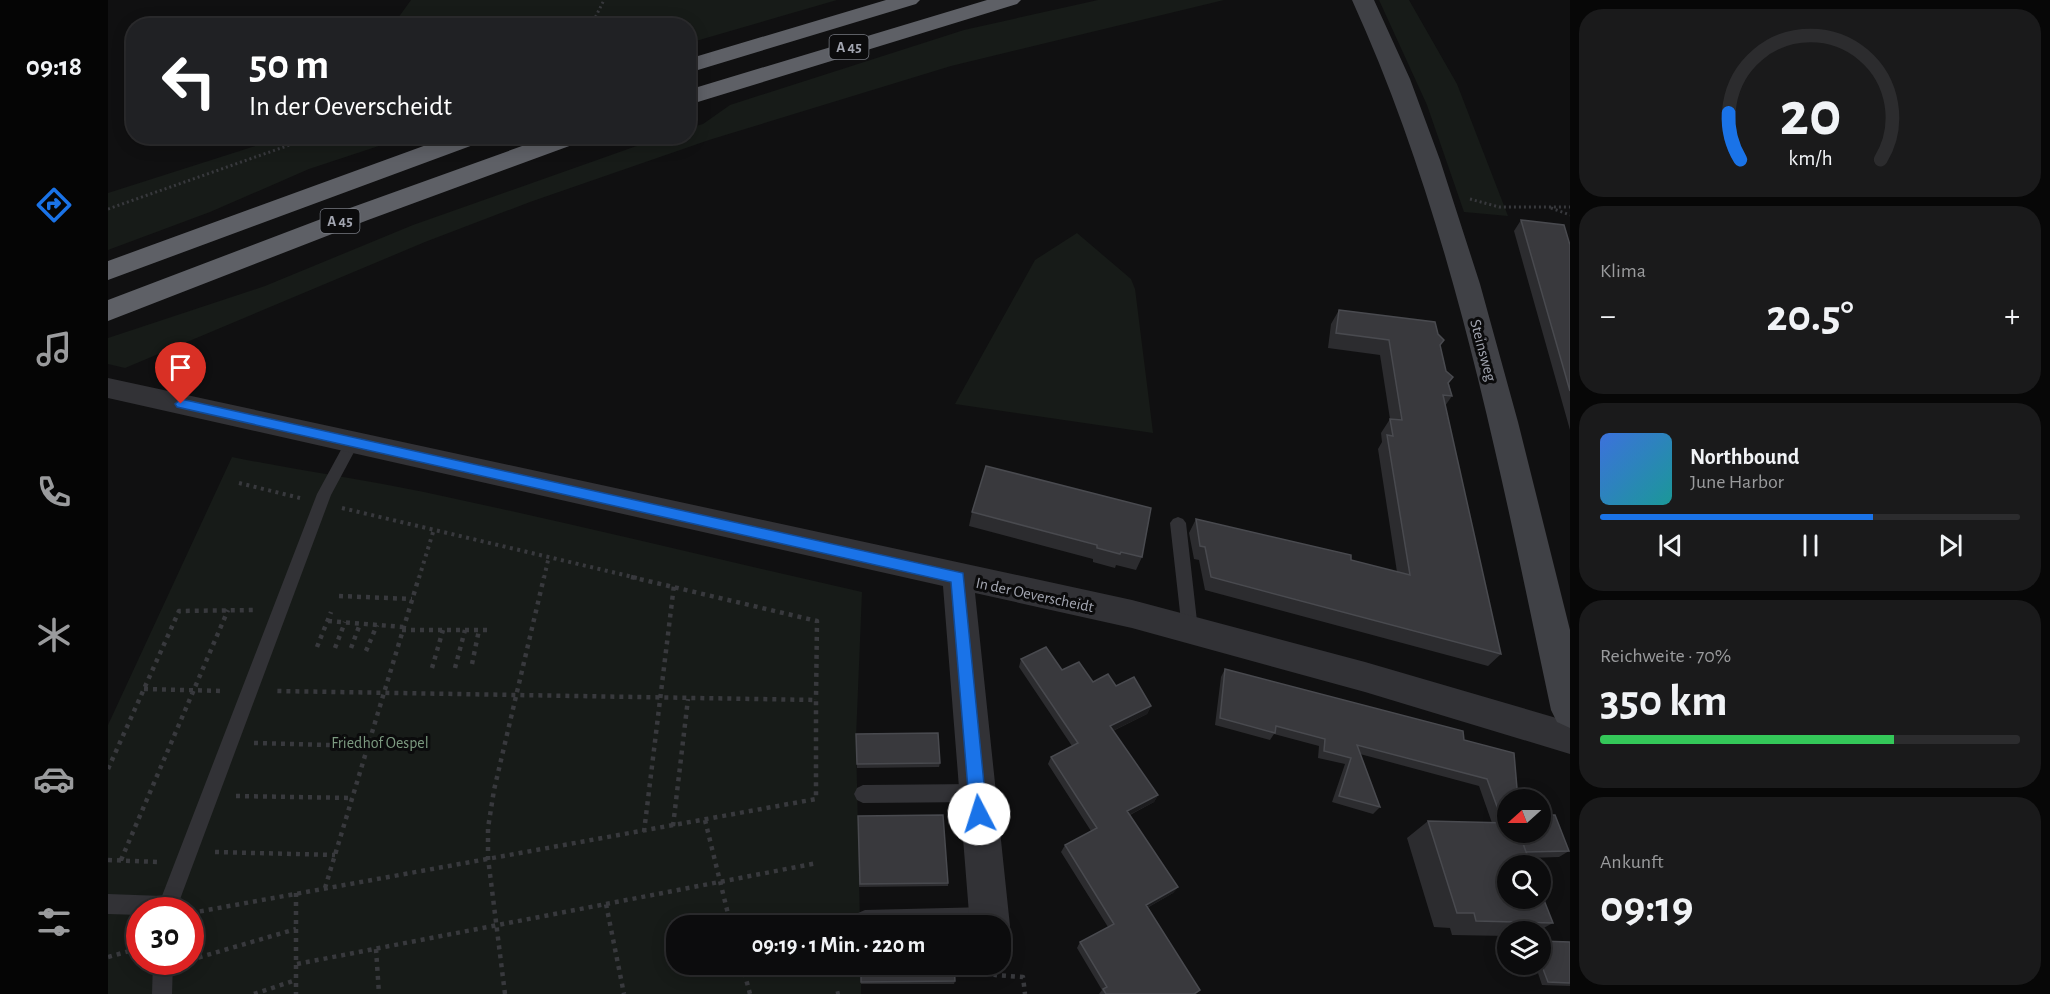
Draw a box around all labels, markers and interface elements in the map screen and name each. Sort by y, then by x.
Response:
road number: A 45 [830,35,868,59]
icon: left [150,42,228,120]
text: 50 m [249,44,329,86]
text: 09:18 [26,53,82,80]
text: 20 [1779,84,1841,146]
text: In der Oeverscheidt [249,93,452,120]
text: km/h [1788,148,1832,169]
icon: directions [33,184,75,226]
road number: A 45 [320,209,360,233]
text: Klima [1600,261,1646,281]
text: 20.5° [1766,294,1854,339]
text: − [1600,300,1616,333]
text: + [2004,300,2020,333]
street label: Steinsweg [1467,318,1499,383]
icon: music [33,328,75,370]
pin [155,342,206,404]
icon: arrive [164,351,197,384]
text: Northbound [1690,446,1799,468]
icon: phone [33,471,75,513]
text: June Harbor [1690,472,1784,492]
icon: previous [1654,529,1687,562]
icon: pause [1794,529,1827,562]
icon: next [1934,529,1967,562]
street label: In der Oeverscheidt [974,575,1095,615]
icon: climate [33,614,75,656]
text: Reichweite · 70% [1600,646,1731,666]
text: 350 km [1600,679,1728,724]
park label: Friedhof Oespel [331,735,429,751]
icon: car [33,758,75,800]
position arrow [947,782,1011,846]
north arrow [1497,789,1551,843]
map controls [1497,789,1551,975]
text: Ankunft [1600,852,1664,872]
button: search [1497,855,1551,909]
text: 09:19 [1600,885,1693,930]
speed limit sign: 30 [126,897,204,975]
icon: filters [33,901,75,943]
button: layers [1497,921,1551,975]
text: 09:19 · 1 Min. · 220 m [752,934,925,956]

